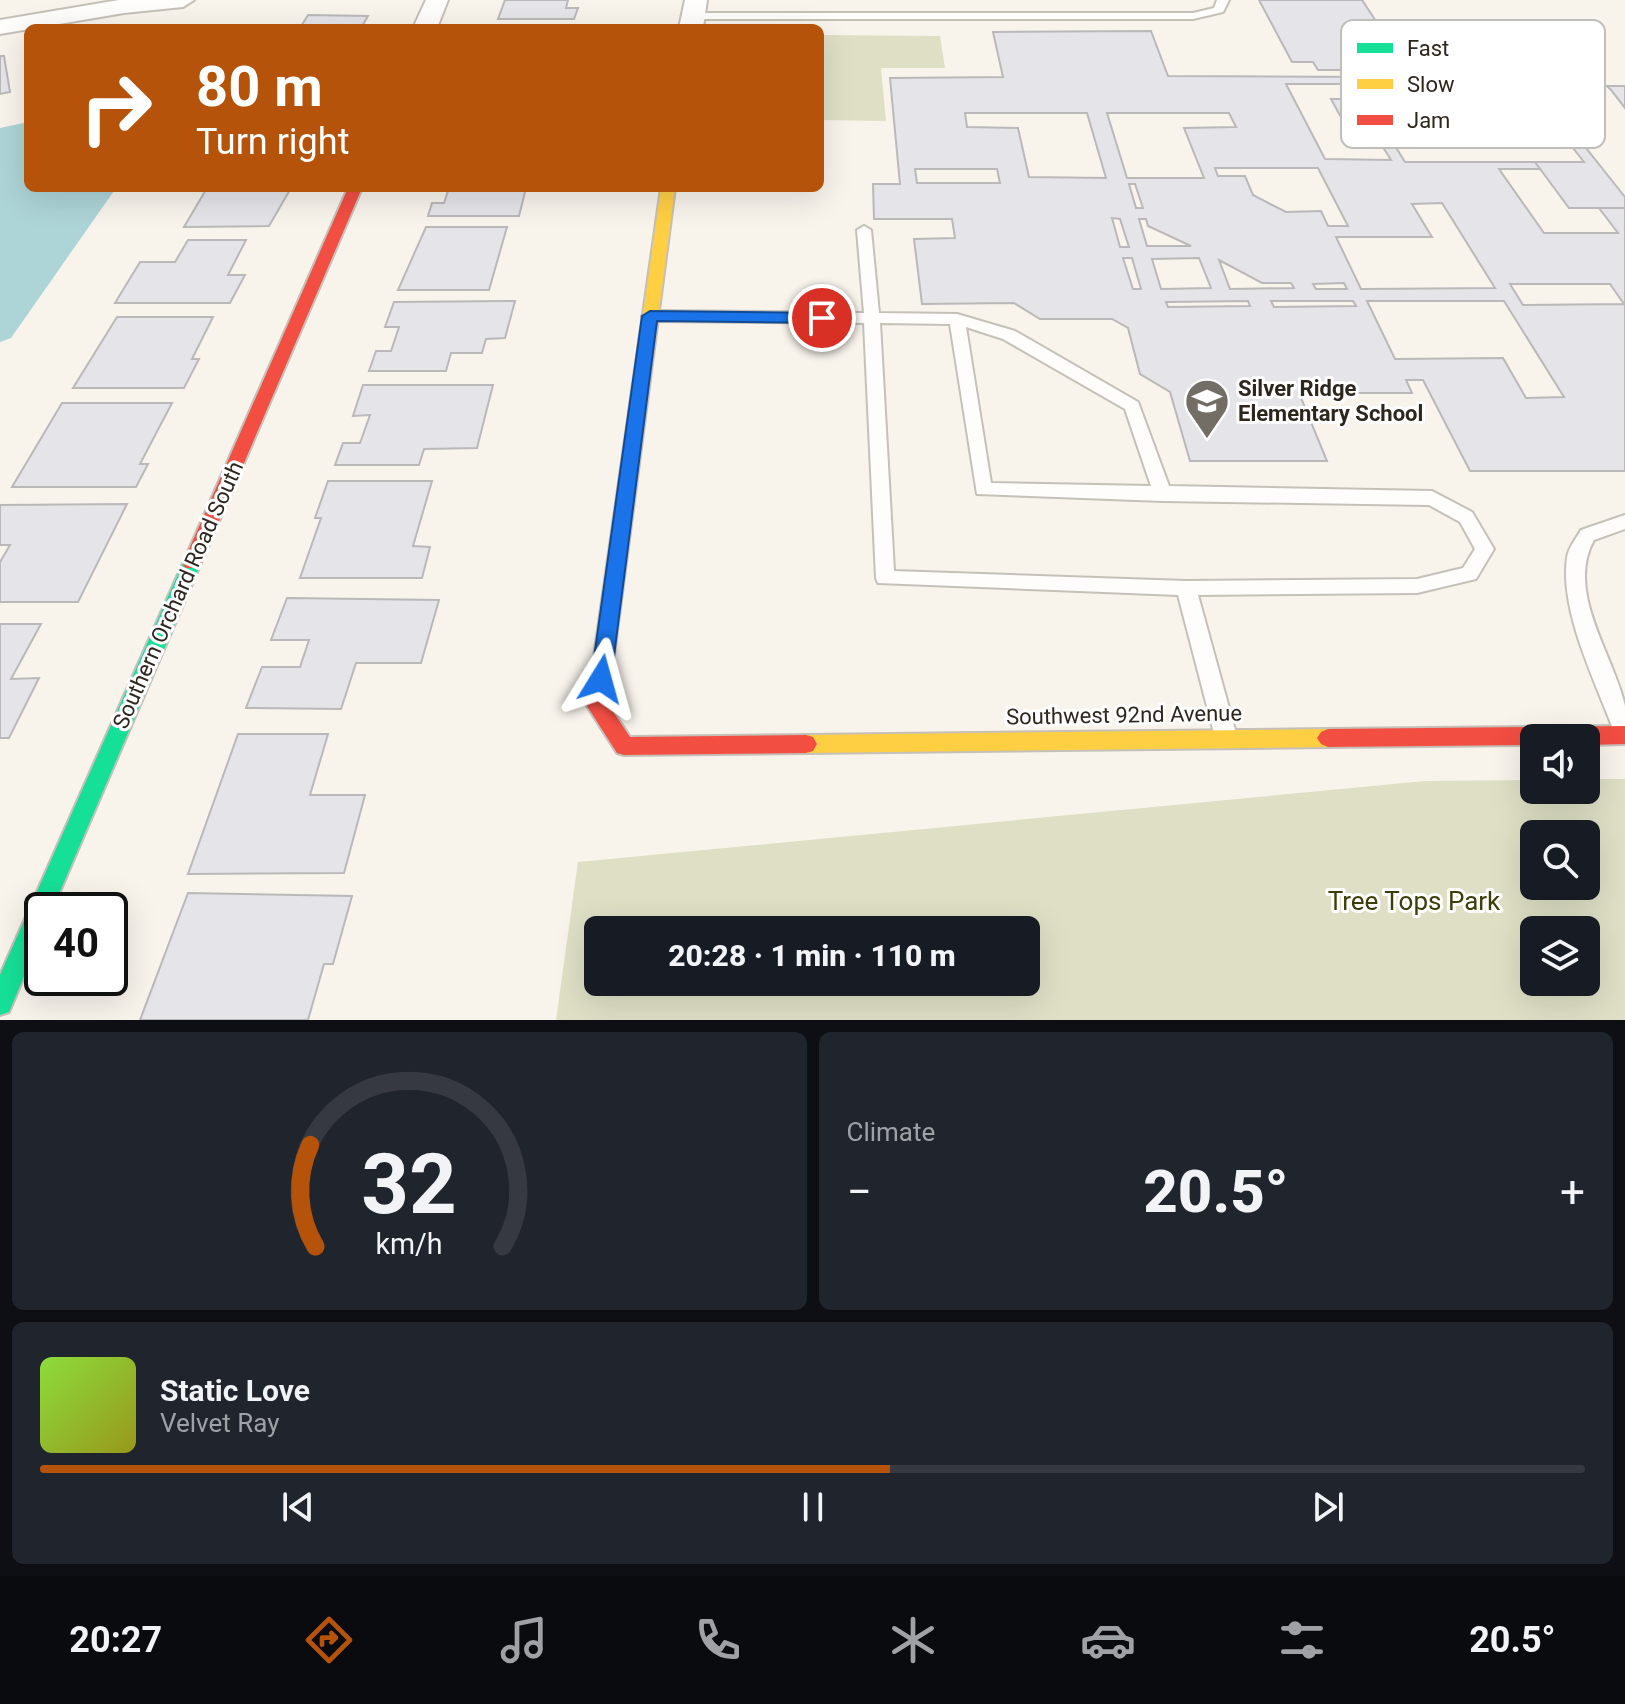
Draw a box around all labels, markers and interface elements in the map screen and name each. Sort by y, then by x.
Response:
legend [1341,20,1605,148]
text: Fast [1407,36,1449,61]
text: 80 m [196,54,323,120]
icon: right [64,56,168,160]
text: Slow [1407,72,1455,97]
text: Jam [1407,108,1450,133]
text: Turn right [196,121,349,163]
pin [788,284,856,352]
icon: arrive [800,296,844,340]
place label: Silver Ridge Elementary School [1238,376,1423,426]
school or university icon: Silver Ridge Elementary School [1183,377,1231,440]
street label: Southern Orchard Road South [108,458,248,732]
position arrow [559,637,643,721]
street label: Southwest 92nd Avenue [1006,700,1242,730]
map controls [1520,724,1600,996]
button: sound [1520,724,1600,804]
button: search [1520,820,1600,900]
park label: Tree Tops Park [1328,886,1501,916]
speed limit sign: 40 [24,892,128,996]
button: layers [1520,916,1600,996]
text: 20:28 · 1 min · 110 m [668,938,956,973]
text: Climate [847,1117,935,1147]
text: 32 [362,1136,457,1233]
text: 20.5° [1143,1156,1288,1227]
text: − [847,1166,872,1218]
text: + [1560,1166,1585,1218]
text: km/h [376,1227,443,1261]
text: Static Love [160,1373,310,1408]
text: Velvet Ray [160,1408,280,1438]
icon: previous [276,1485,320,1529]
icon: pause [791,1485,835,1529]
icon: next [1306,1485,1350,1529]
icon: directions [301,1612,357,1668]
icon: music [496,1612,552,1668]
icon: phone [690,1612,746,1668]
icon: climate [885,1612,941,1668]
icon: car [1080,1612,1136,1668]
icon: filters [1274,1612,1330,1668]
text: 20:27 [69,1619,162,1661]
text: 20.5° [1469,1619,1556,1661]

